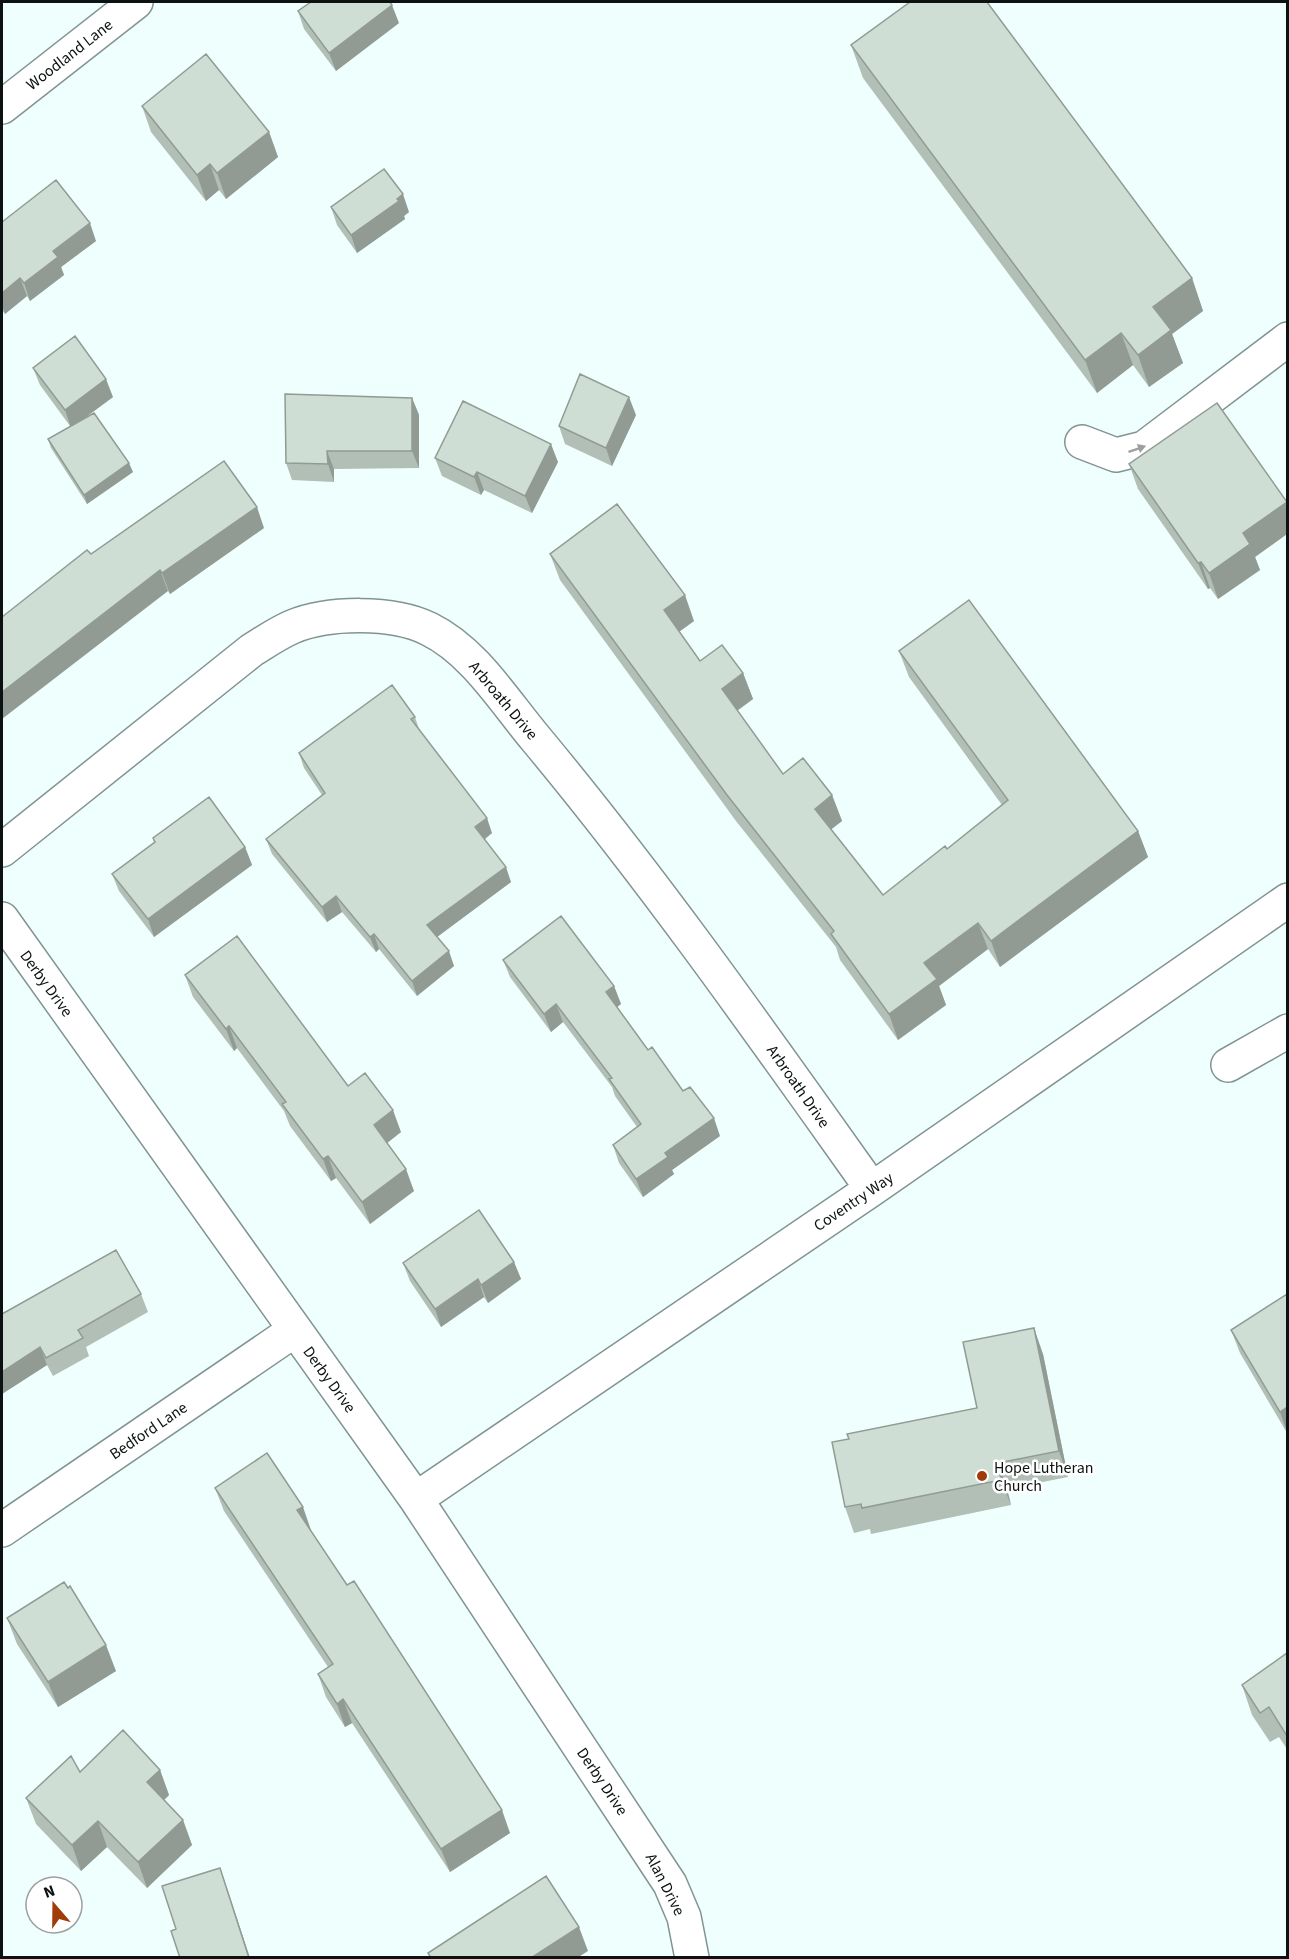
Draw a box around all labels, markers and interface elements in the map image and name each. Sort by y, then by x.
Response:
street label: Woodland Lane [22,14,118,96]
one-way arrow [1128,444,1146,453]
street label: Arbroath Drive [464,657,543,745]
street label: Derby Drive [15,946,78,1021]
street label: Arbroath Drive [761,1041,835,1133]
street label: Coventry Way [809,1167,898,1237]
street label: Derby Drive [298,1342,361,1417]
street label: Bedford Lane [105,1397,192,1465]
place label: Hope Lutheran Church [994,1457,1093,1497]
marker: Hope Lutheran Church [975,1469,989,1483]
street label: Derby Drive [571,1743,633,1820]
street label: Alan Drive [640,1849,690,1920]
north arrow [24,1875,84,1935]
text: N [40,1880,58,1904]

